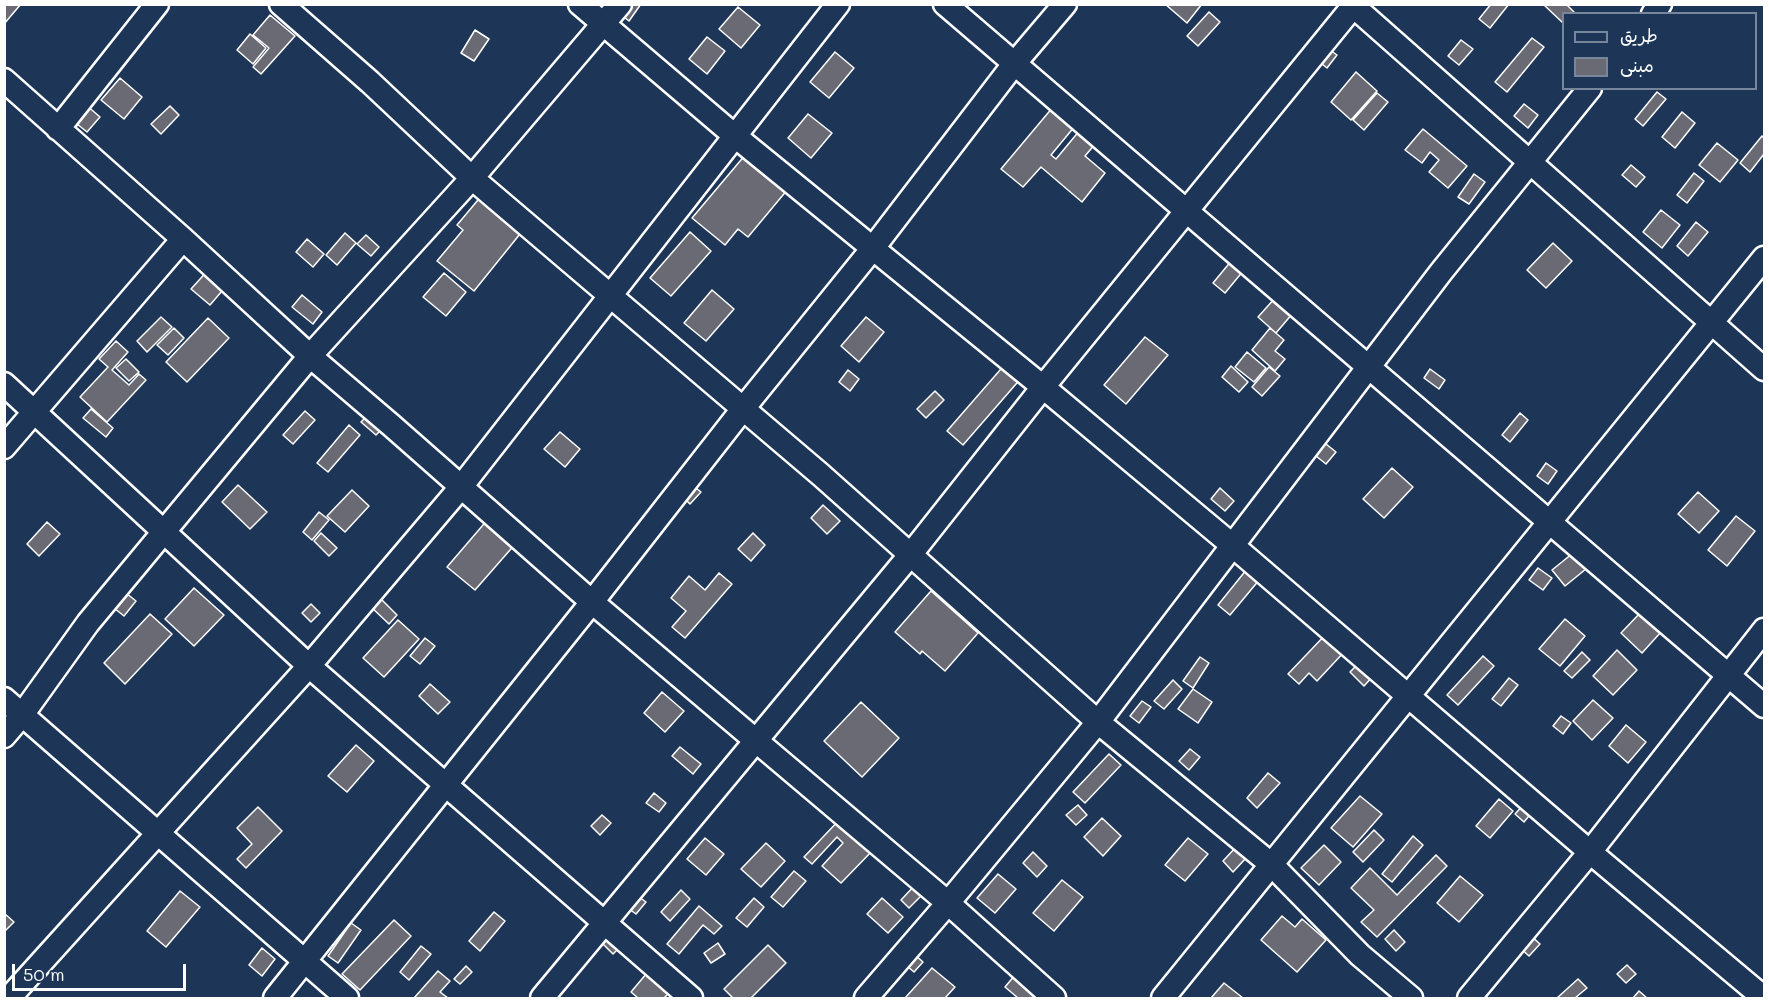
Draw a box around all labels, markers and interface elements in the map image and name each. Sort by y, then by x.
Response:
legend [1562,12,1757,90]
text: طريق [1620,23,1658,47]
text: مبنى [1620,53,1654,77]
scale bar [15,952,189,990]
text: 50 m [23,962,65,986]

